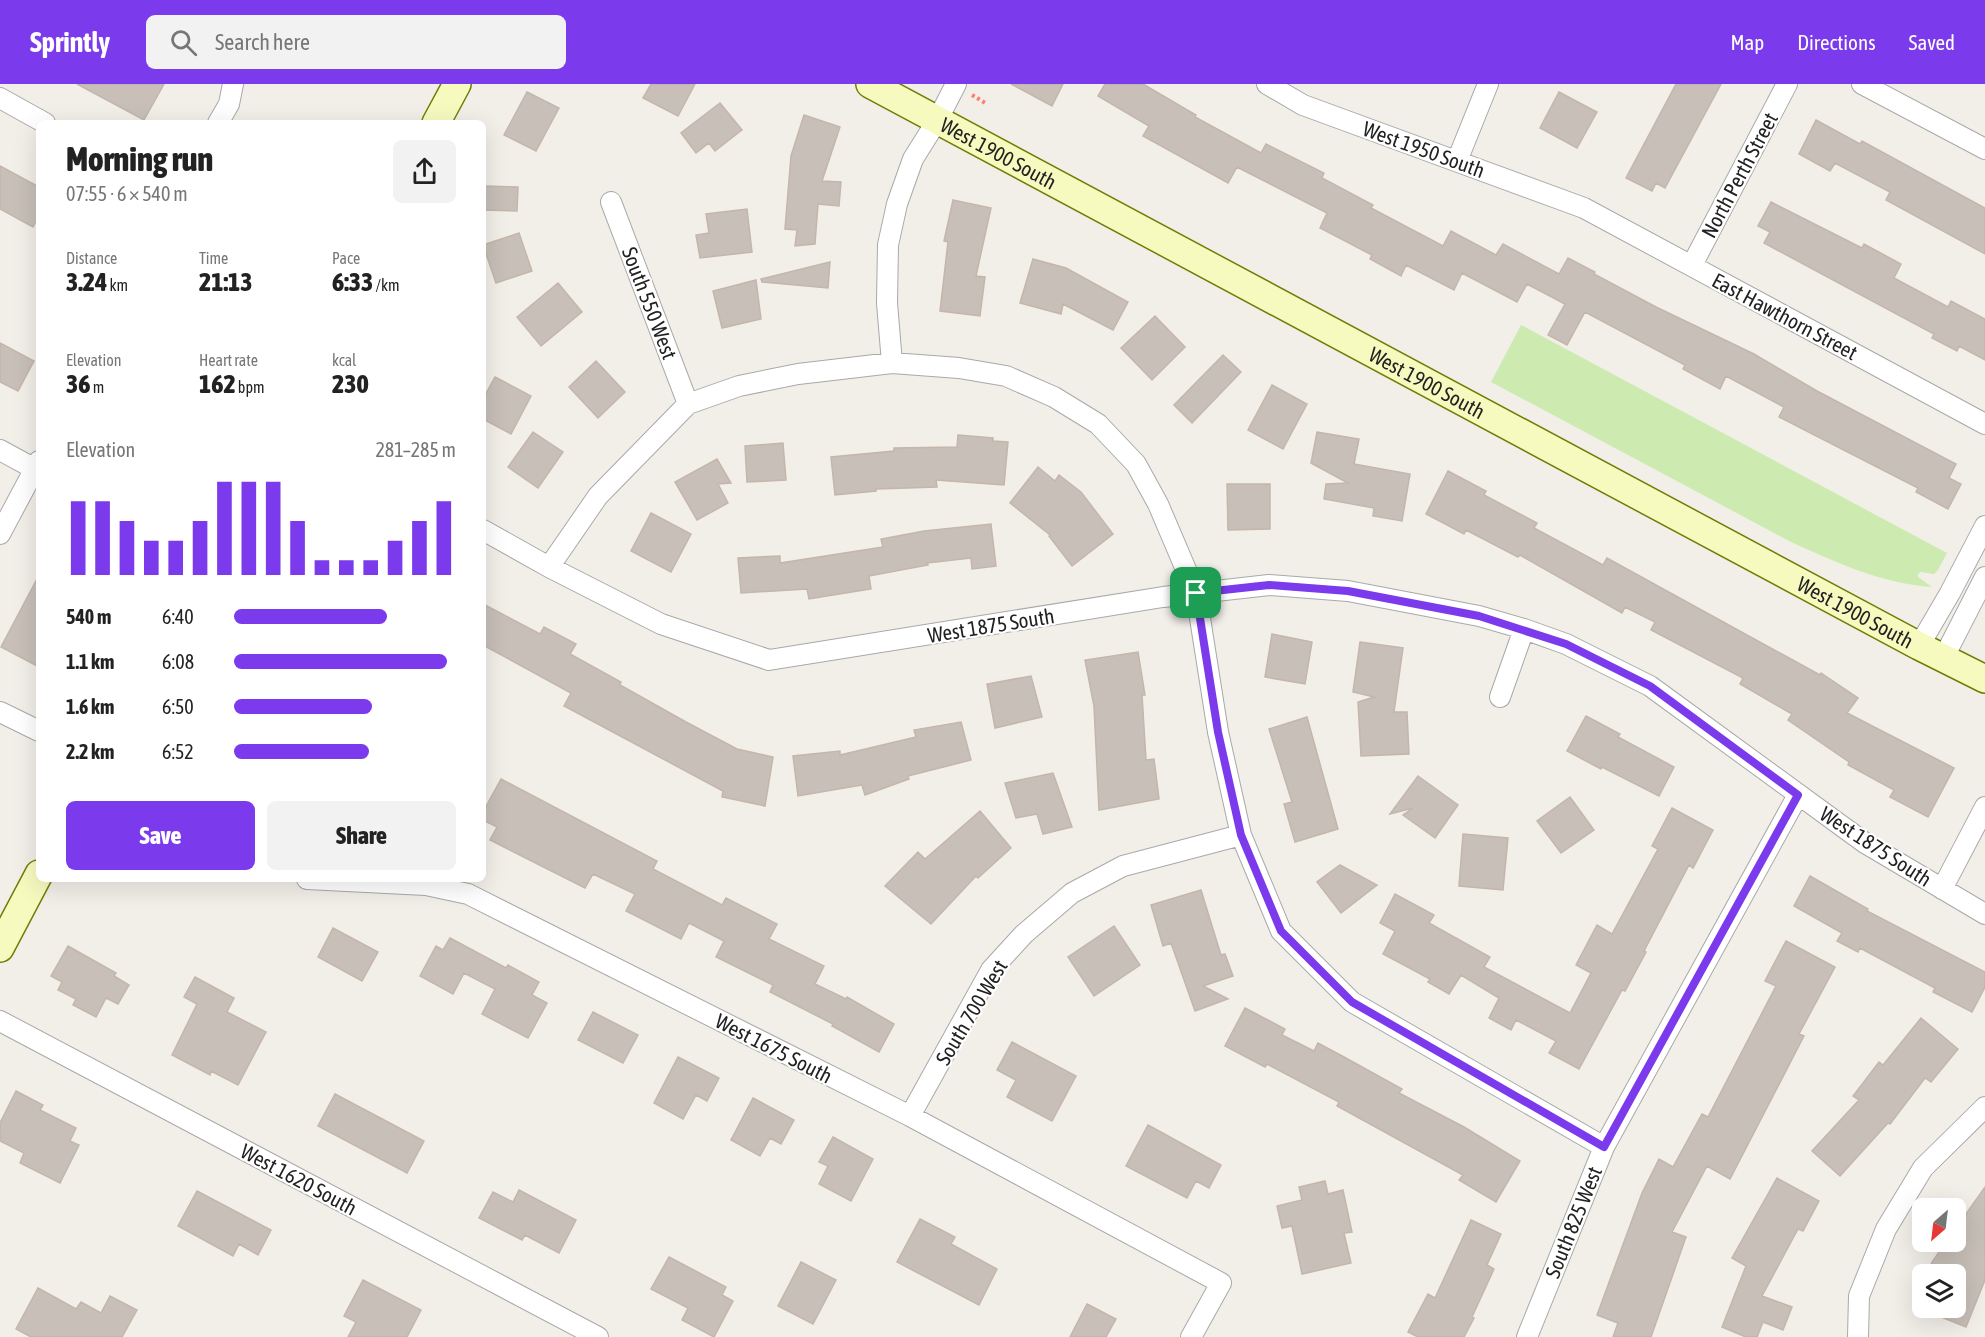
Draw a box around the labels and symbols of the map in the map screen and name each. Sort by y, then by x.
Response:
street label: North Perth Street [1696,108,1782,242]
street label: West 1900 South [937,112,1061,194]
street label: West 1950 South [1360,116,1488,182]
street label: South 550 West [618,244,682,362]
street label: East Hawthorn Street [1708,268,1862,364]
street label: West 1900 South [1365,342,1489,423]
pin [1170,567,1221,618]
street label: West 1900 South [1793,571,1918,653]
street label: West 1875 South [926,603,1056,647]
street label: West 1875 South [1816,801,1936,891]
street label: South 700 West [930,955,1012,1069]
street label: West 1675 South [712,1008,836,1088]
street label: West 1620 South [237,1138,361,1220]
street label: South 825 West [1540,1163,1606,1281]
north arrow [1912,1198,1966,1252]

